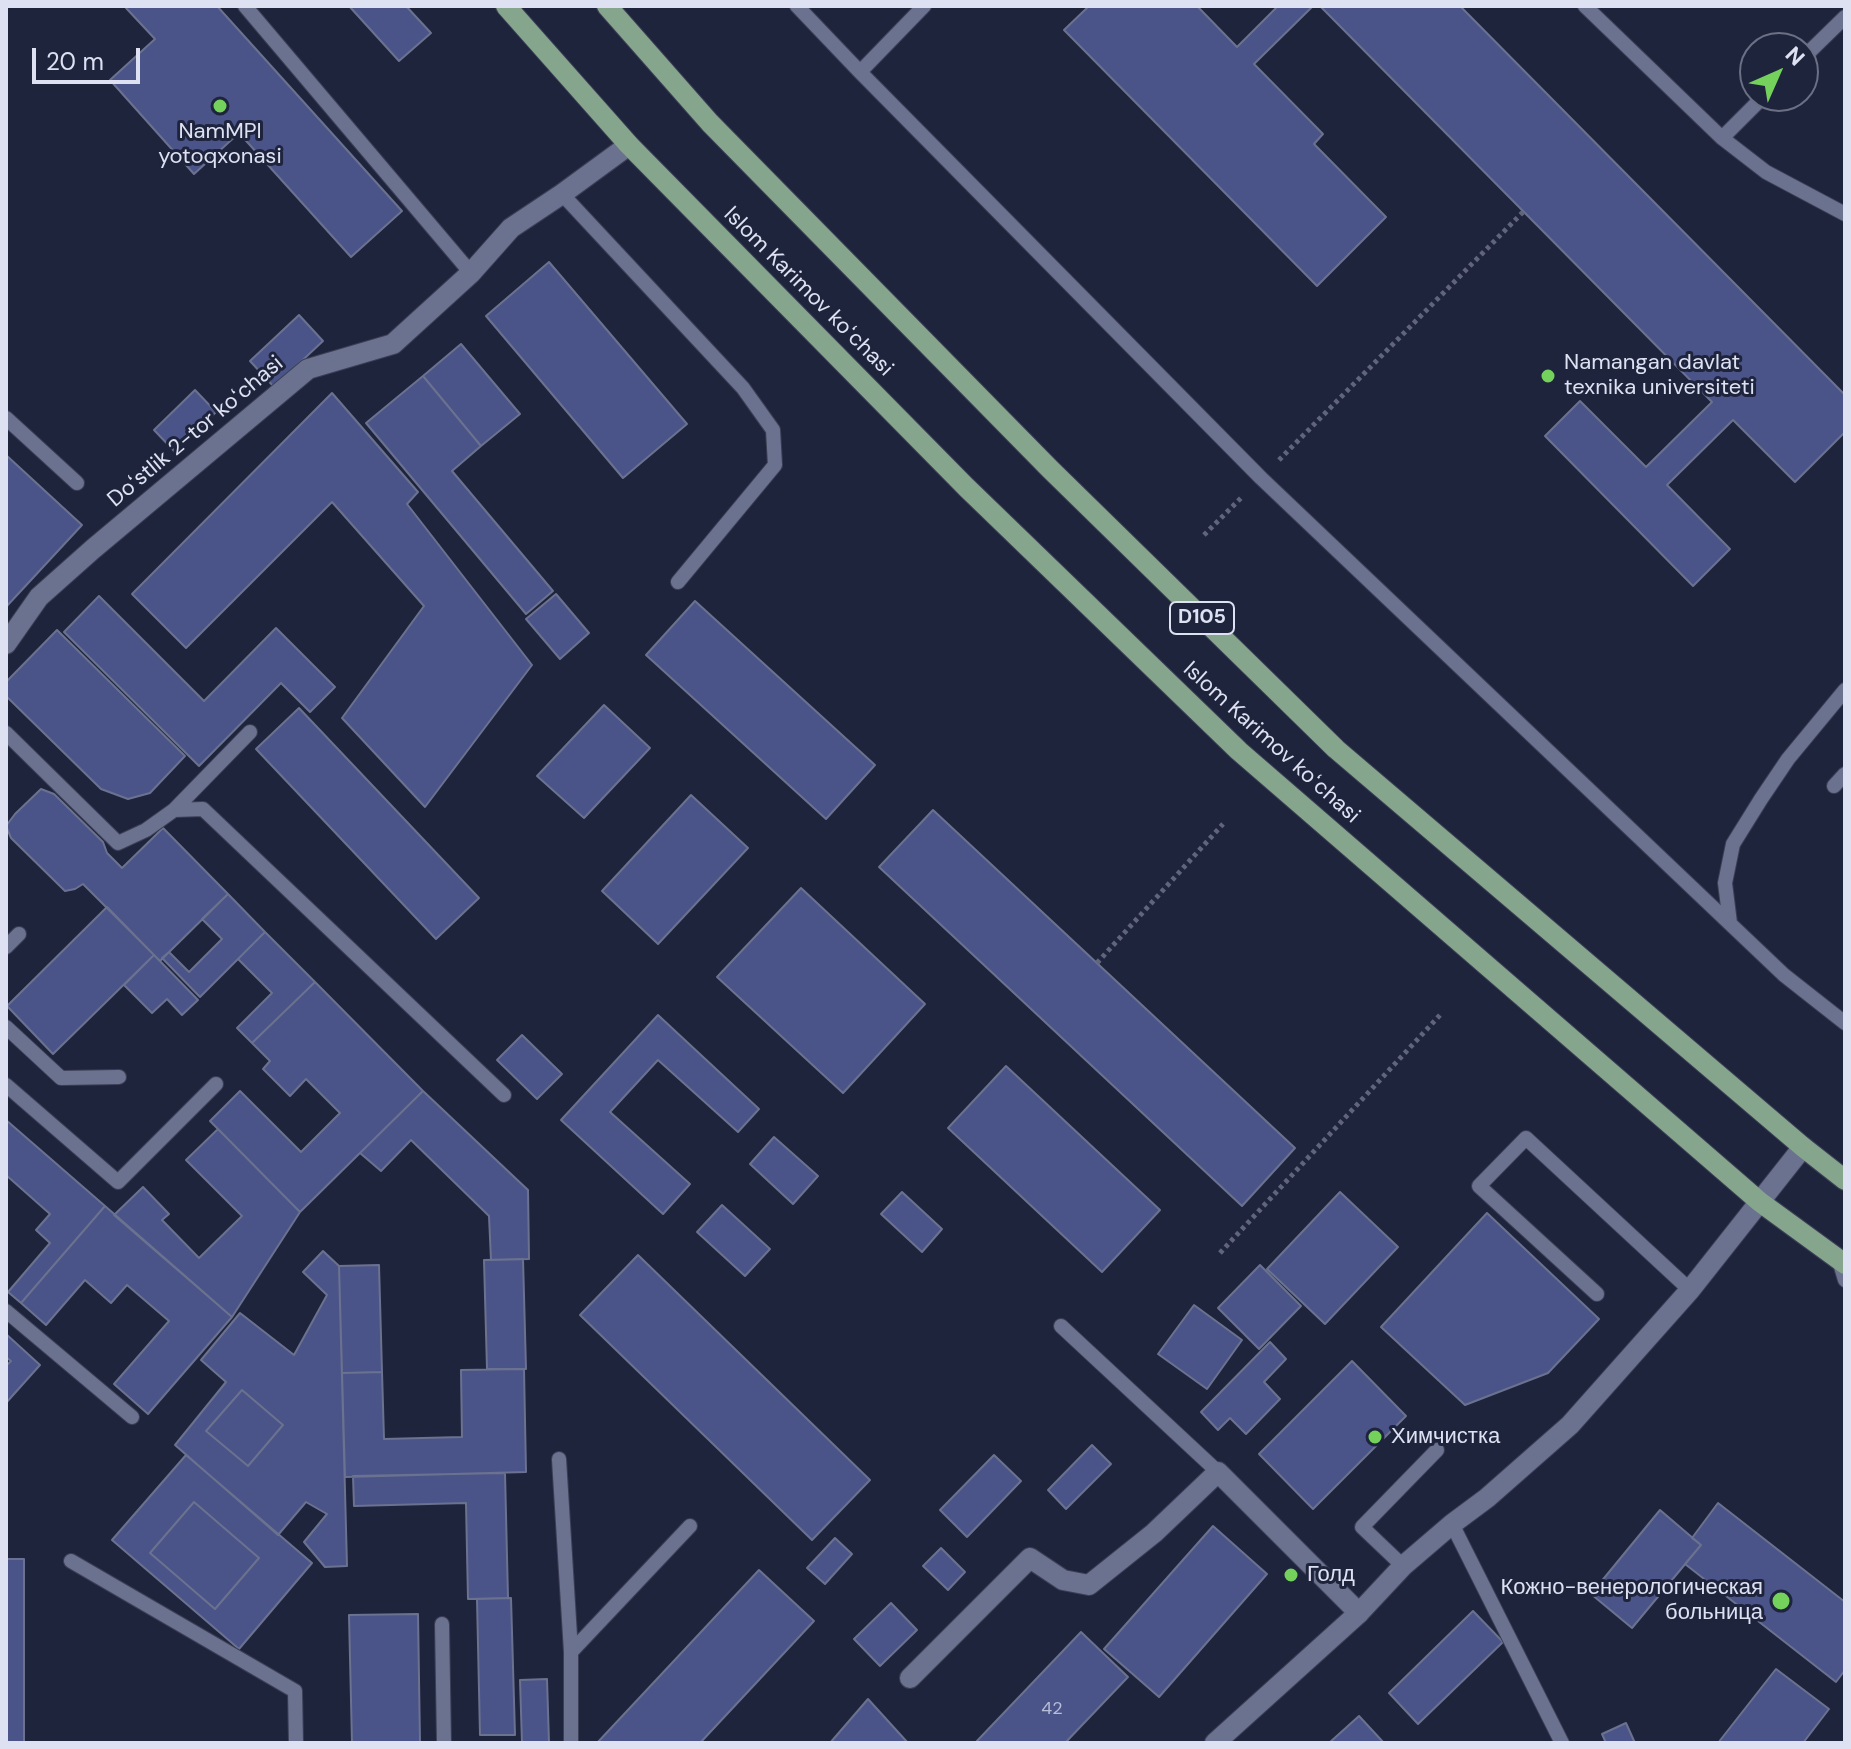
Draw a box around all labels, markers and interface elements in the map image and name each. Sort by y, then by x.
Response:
scale bar [36,32,144,82]
north arrow [1739,32,1819,112]
text: N [1779,40,1811,72]
text: 20 m [46,46,104,77]
marker: NamMPI yotoqxonasi [211,97,229,115]
place label: NamMPI yotoqxonasi [158,119,282,170]
street label: Islom Karimov koʻchasi [718,202,898,382]
place label: Namangan davlat texnika universiteti [1564,350,1755,402]
street label: Doʻstlik 2-tor koʻchasi [103,351,289,513]
marker: Namangan davlat texnika universiteti [1539,367,1557,385]
road number: D105 [1170,602,1234,634]
street label: Islom Karimov koʻchasi [1177,657,1365,829]
place label: Химчистка [1391,1424,1500,1450]
marker: Химчистка [1366,1428,1384,1446]
place label: Голд [1307,1562,1355,1588]
marker: Голд [1282,1566,1300,1584]
place label: Кожно-венерологическая больница [1501,1575,1763,1626]
marker: Кожно-венерологическая больница [1770,1590,1792,1612]
house number: 42 [1041,1698,1063,1720]

